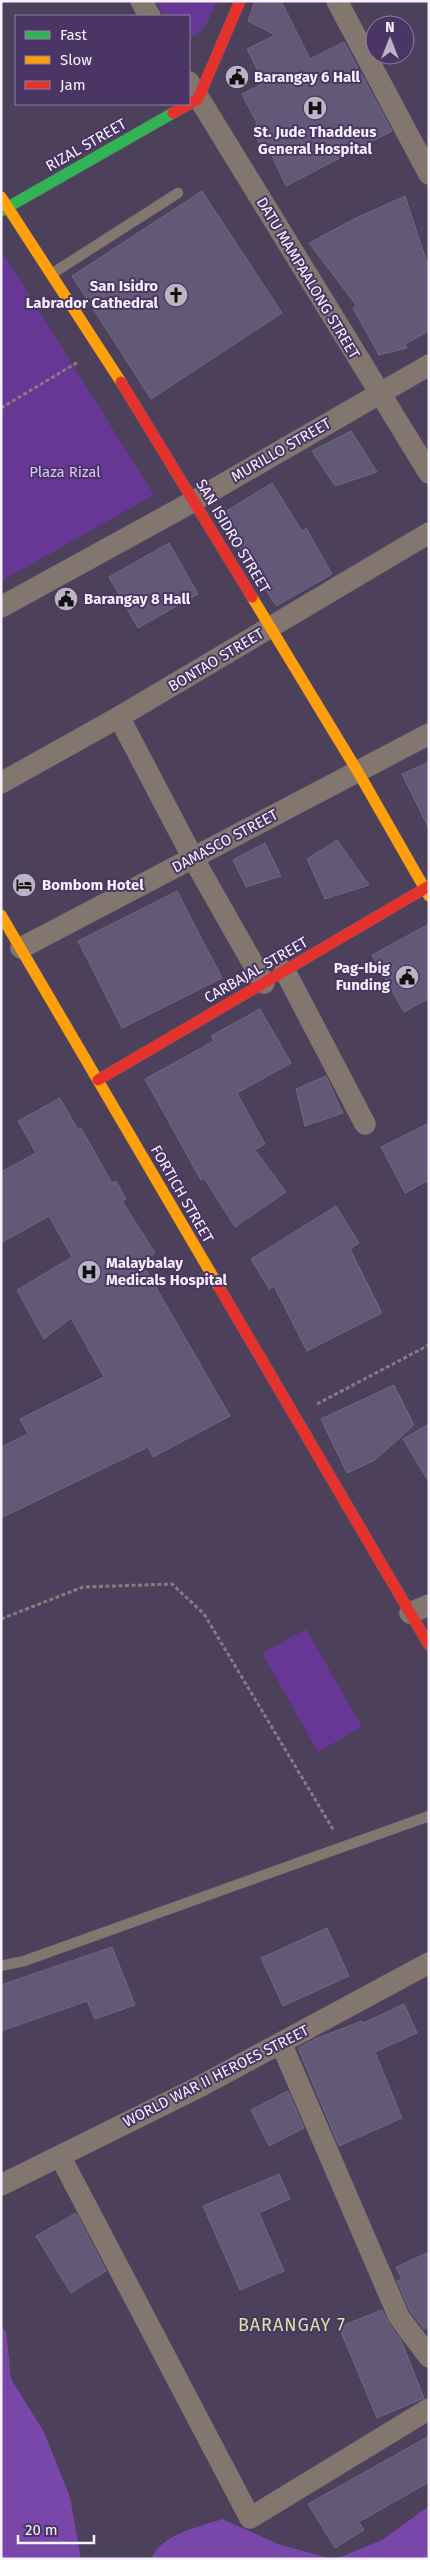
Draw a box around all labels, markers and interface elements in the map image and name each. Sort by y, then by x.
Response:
legend [15,15,190,105]
north arrow [365,15,415,65]
text: N [385,19,395,36]
text: Fast [60,26,87,44]
text: Slow [60,51,92,69]
public building icon: Barangay 6 Hall [224,64,250,90]
place label: Barangay 6 Hall [254,68,361,86]
text: Jam [60,76,86,94]
hospital icon: St. Jude Thaddeus General Hospital [302,95,328,121]
street label: RIZAL STREET [43,115,130,175]
place label: St. Jude Thaddeus General Hospital [254,123,376,158]
street label: DATU MAMPAALONG STREET [253,194,364,362]
place label: San Isidro Labrador Cathedral [26,277,159,312]
church icon: San Isidro Labrador Cathedral [163,282,189,308]
street label: MURILLO STREET [228,414,334,486]
park label: Plaza Rizal [29,463,101,481]
street label: SAN ISIDRO STREET [192,476,274,596]
public building icon: Barangay 8 Hall [53,586,79,612]
place label: Barangay 8 Hall [84,590,191,608]
street label: BONTAO STREET [165,624,267,696]
street label: DAMASCO STREET [169,805,281,877]
hotel icon: Bombom Hotel [11,872,37,898]
place label: Bombom Hotel [42,876,144,894]
street label: CARBAJAL STREET [201,933,311,1007]
place label: Pag-Ibig Funding [334,959,391,994]
public building icon: Pag-Ibig Funding [394,964,420,990]
street label: FORTICH STREET [147,1142,217,1246]
place label: Malaybalay Medicals Hospital [106,1254,228,1289]
hospital icon: Malaybalay Medicals Hospital [76,1259,102,1285]
street label: WORLD WAR II HEROES STREET [120,2021,312,2131]
district label: BARANGAY 7 [238,2314,346,2336]
scale bar [18,2512,94,2544]
text: 20 m [25,2521,58,2539]

